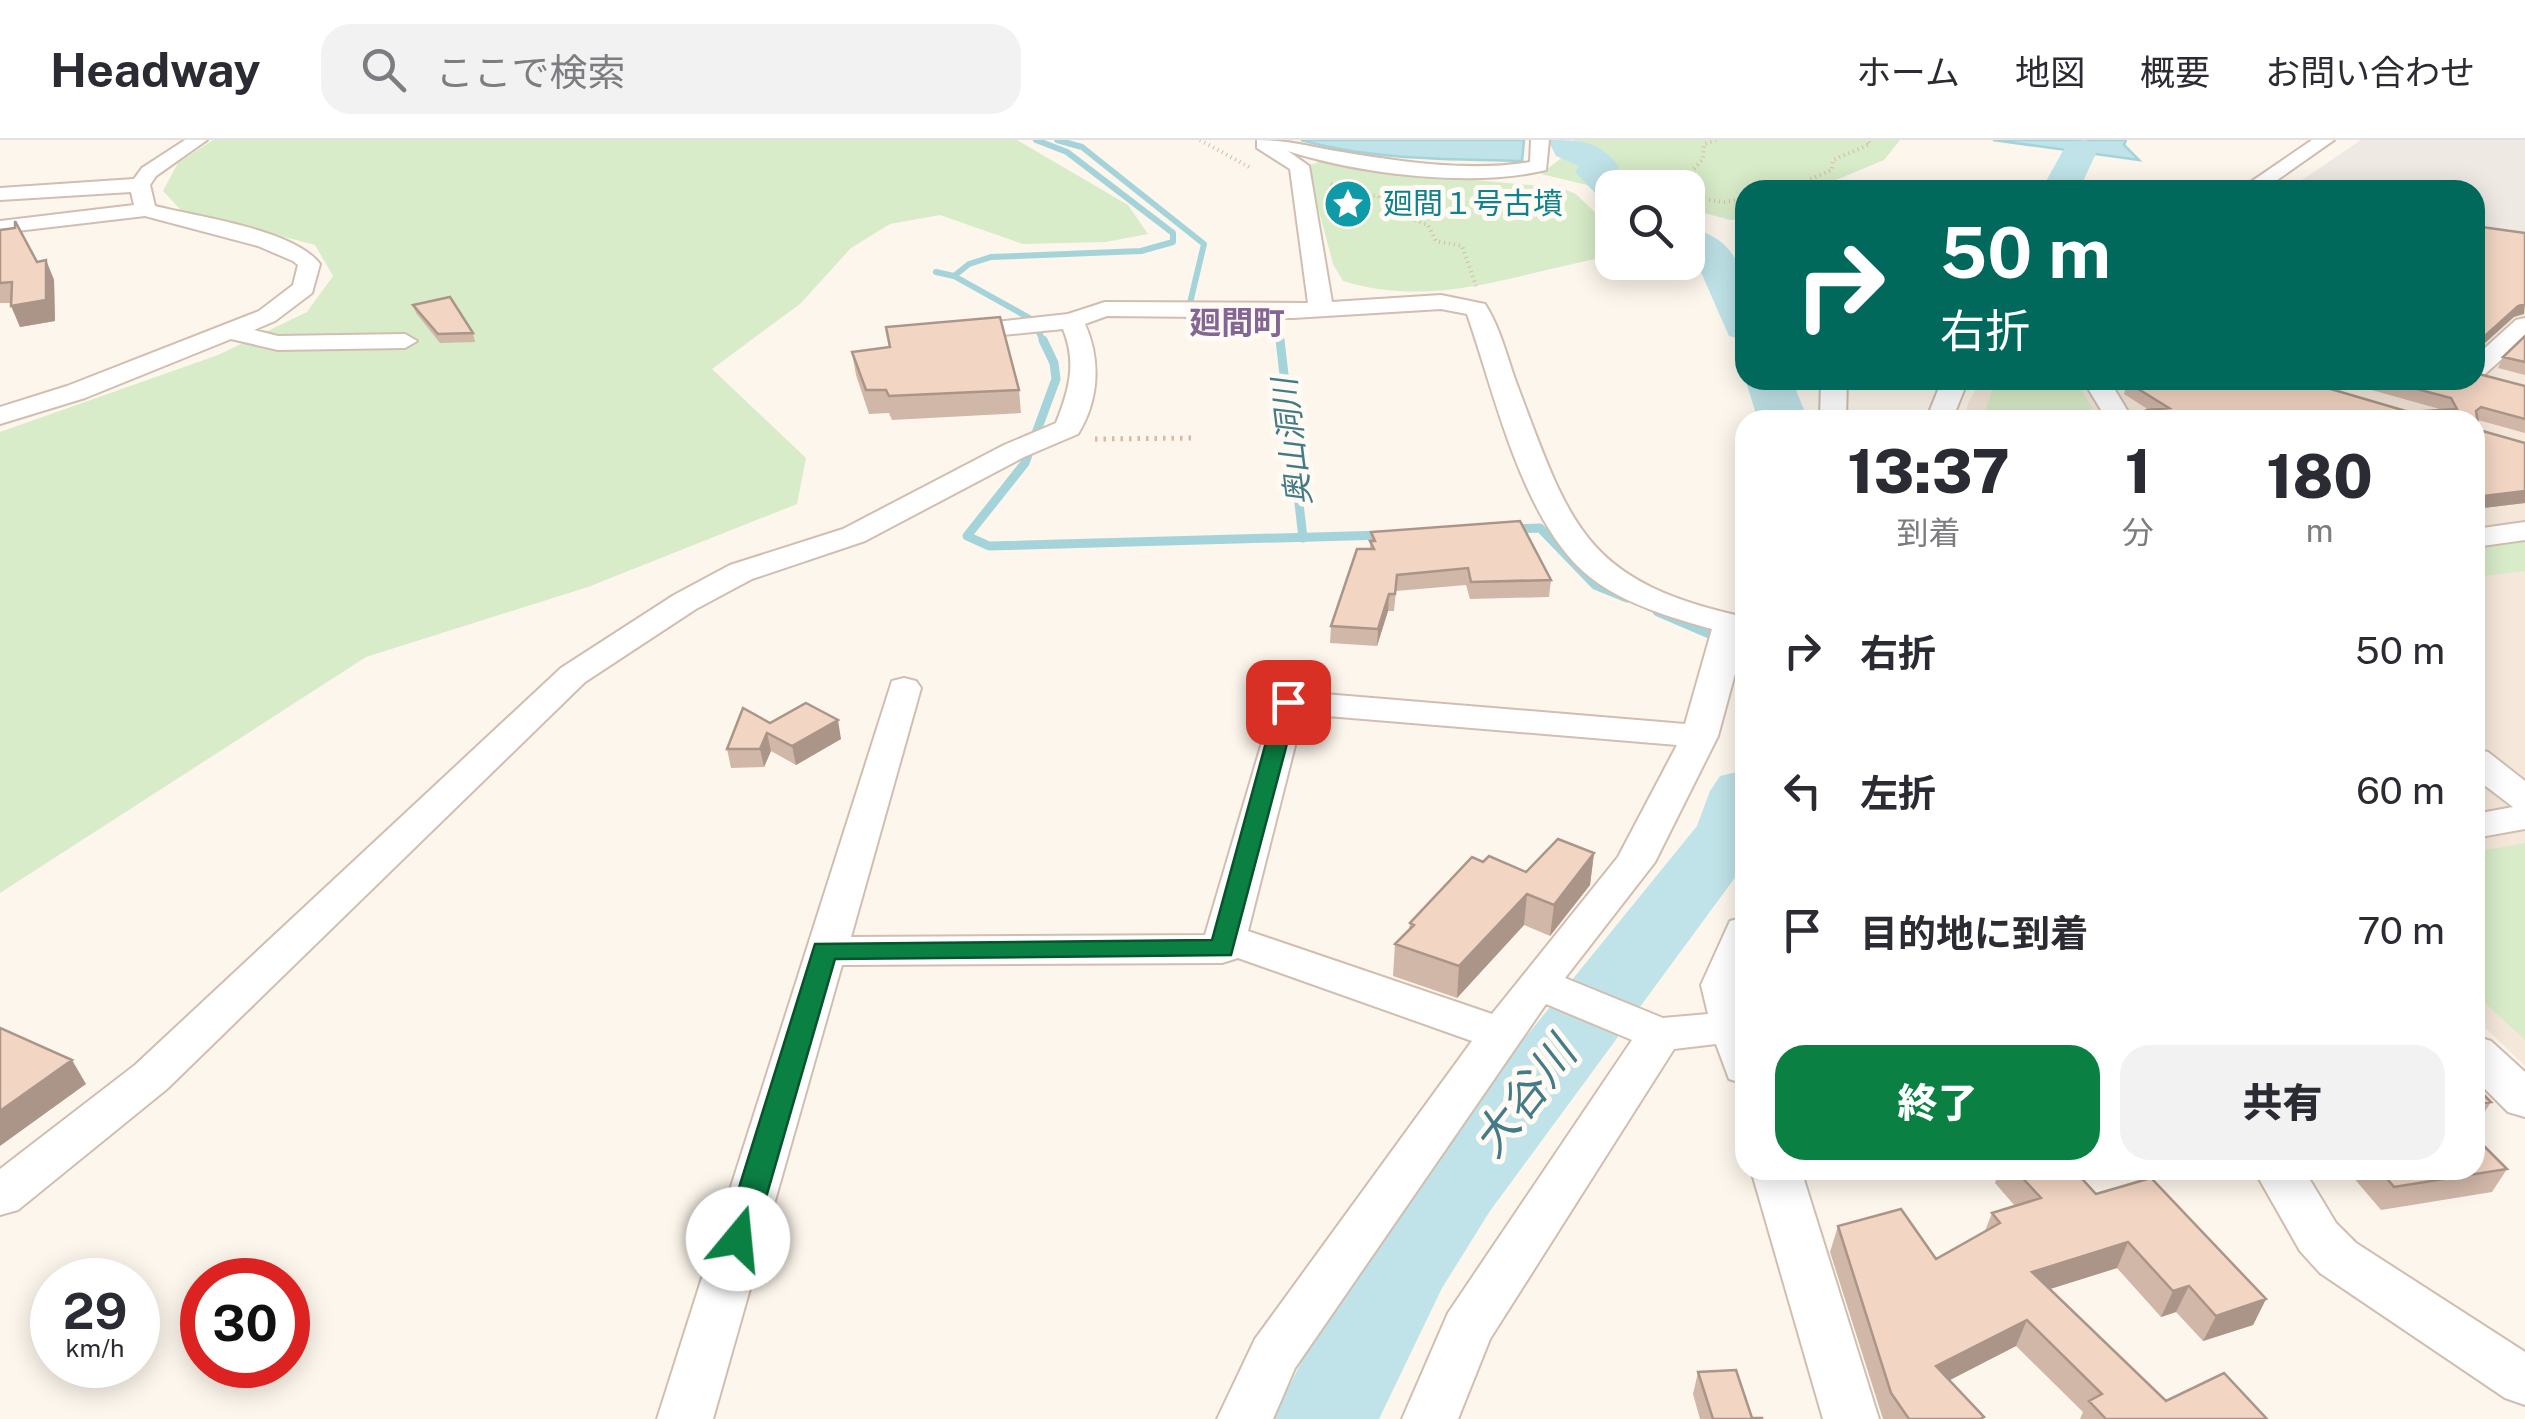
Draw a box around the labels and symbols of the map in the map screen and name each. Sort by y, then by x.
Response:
place icon: 廻間１号古墳 [1322,178,1374,230]
place label: 廻間１号古墳 [1383,185,1563,221]
district label: 廻間町 [1189,304,1285,341]
water label: 奥山洞川 [1265,373,1318,508]
pin [1246,660,1331,745]
water label: 大谷川 [1461,1024,1589,1166]
position arrow [686,1187,790,1291]
speed limit sign: 30 [180,1258,310,1388]

